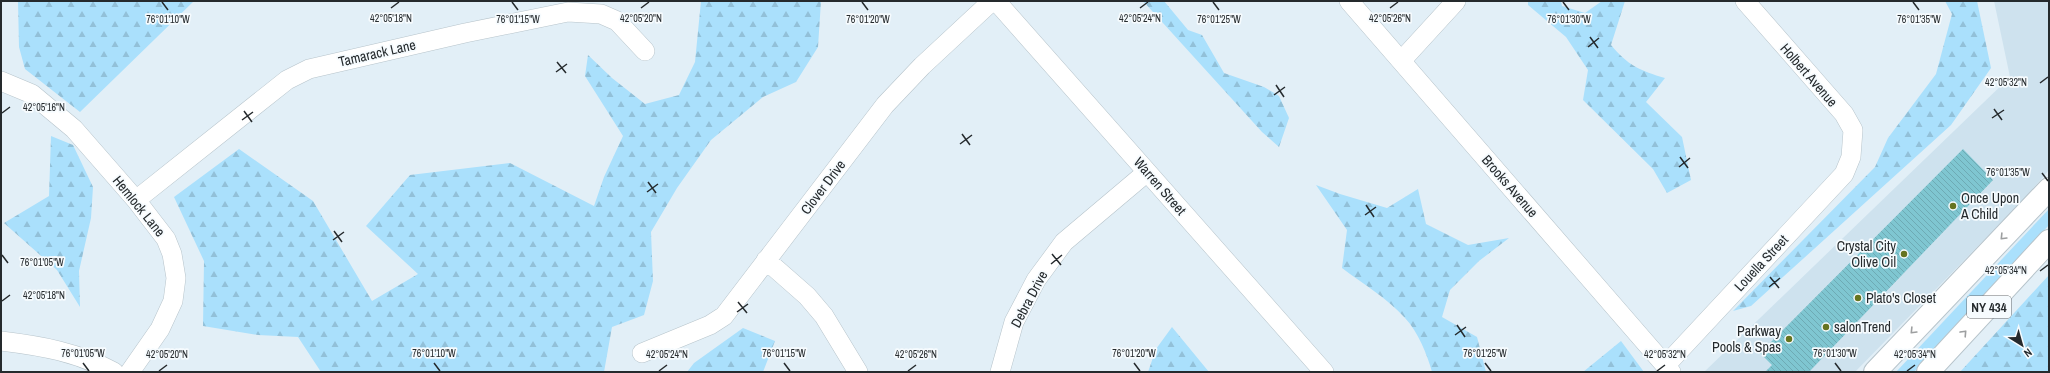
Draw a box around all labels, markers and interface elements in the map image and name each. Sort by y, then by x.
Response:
text: 42°05'18"N [370,12,412,25]
text: 42°05'20"N [620,12,662,25]
text: 42°05'24"N [1119,12,1161,25]
text: 42°05'26"N [1369,12,1411,25]
text: 76°01'10"W [146,13,190,26]
text: 76°01'15"W [496,13,540,26]
text: 76°01'20"W [846,13,890,26]
text: 76°01'25"W [1197,13,1241,26]
text: 76°01'30"W [1547,13,1591,26]
text: 76°01'35"W [1897,13,1941,26]
street label: Tamarack Lane [337,35,417,71]
street label: Holbert Avenue [1777,40,1841,110]
text: 42°05'32"N [1985,76,2027,89]
text: 42°05'16"N [23,101,65,114]
street label: Brooks Avenue [1478,151,1542,221]
street label: Warren Street [1130,153,1190,219]
street label: Clover Drive [797,156,849,218]
text: 76°01'35"W [1986,166,2030,179]
street label: Hemlock Lane [109,172,169,240]
place label: Once Upon A Child [1960,189,2019,223]
marker: Once Upon A Child [1948,201,1958,211]
street label: Louella Street [1730,231,1792,295]
one-way arrow [2000,232,2008,240]
place label: Crystal City Olive Oil [1837,237,1896,271]
marker: Crystal City Olive Oil [1899,249,1909,259]
text: 76°01'05"W [20,256,64,269]
text: 42°05'34"N [1985,264,2027,277]
street label: Debra Drive [1007,267,1051,331]
text: 42°05'18"N [23,289,65,302]
place label: Plato's Closet [1866,289,1936,307]
marker: Plato's Closet [1853,293,1863,303]
road number: NY 434 [1967,296,2011,318]
place label: salonTrend [1834,318,1891,336]
place label: Parkway Pools & Spas [1712,322,1781,356]
marker: salonTrend [1821,322,1831,332]
north arrow [2002,325,2042,365]
one-way arrow [1910,326,1918,334]
one-way arrow [1960,330,1967,338]
marker: Parkway Pools & Spas [1784,334,1794,344]
text: N [2021,345,2035,361]
text: 76°01'05"W [61,347,105,360]
text: 76°01'10"W [412,347,456,360]
text: 76°01'15"W [762,347,806,360]
text: 76°01'20"W [1112,347,1156,360]
text: 76°01'25"W [1463,347,1507,360]
text: 76°01'30"W [1813,347,1857,360]
text: 42°05'20"N [146,348,188,361]
text: 42°05'24"N [646,348,688,361]
text: 42°05'26"N [895,348,937,361]
text: 42°05'32"N [1644,348,1686,361]
text: 42°05'34"N [1894,348,1936,361]

